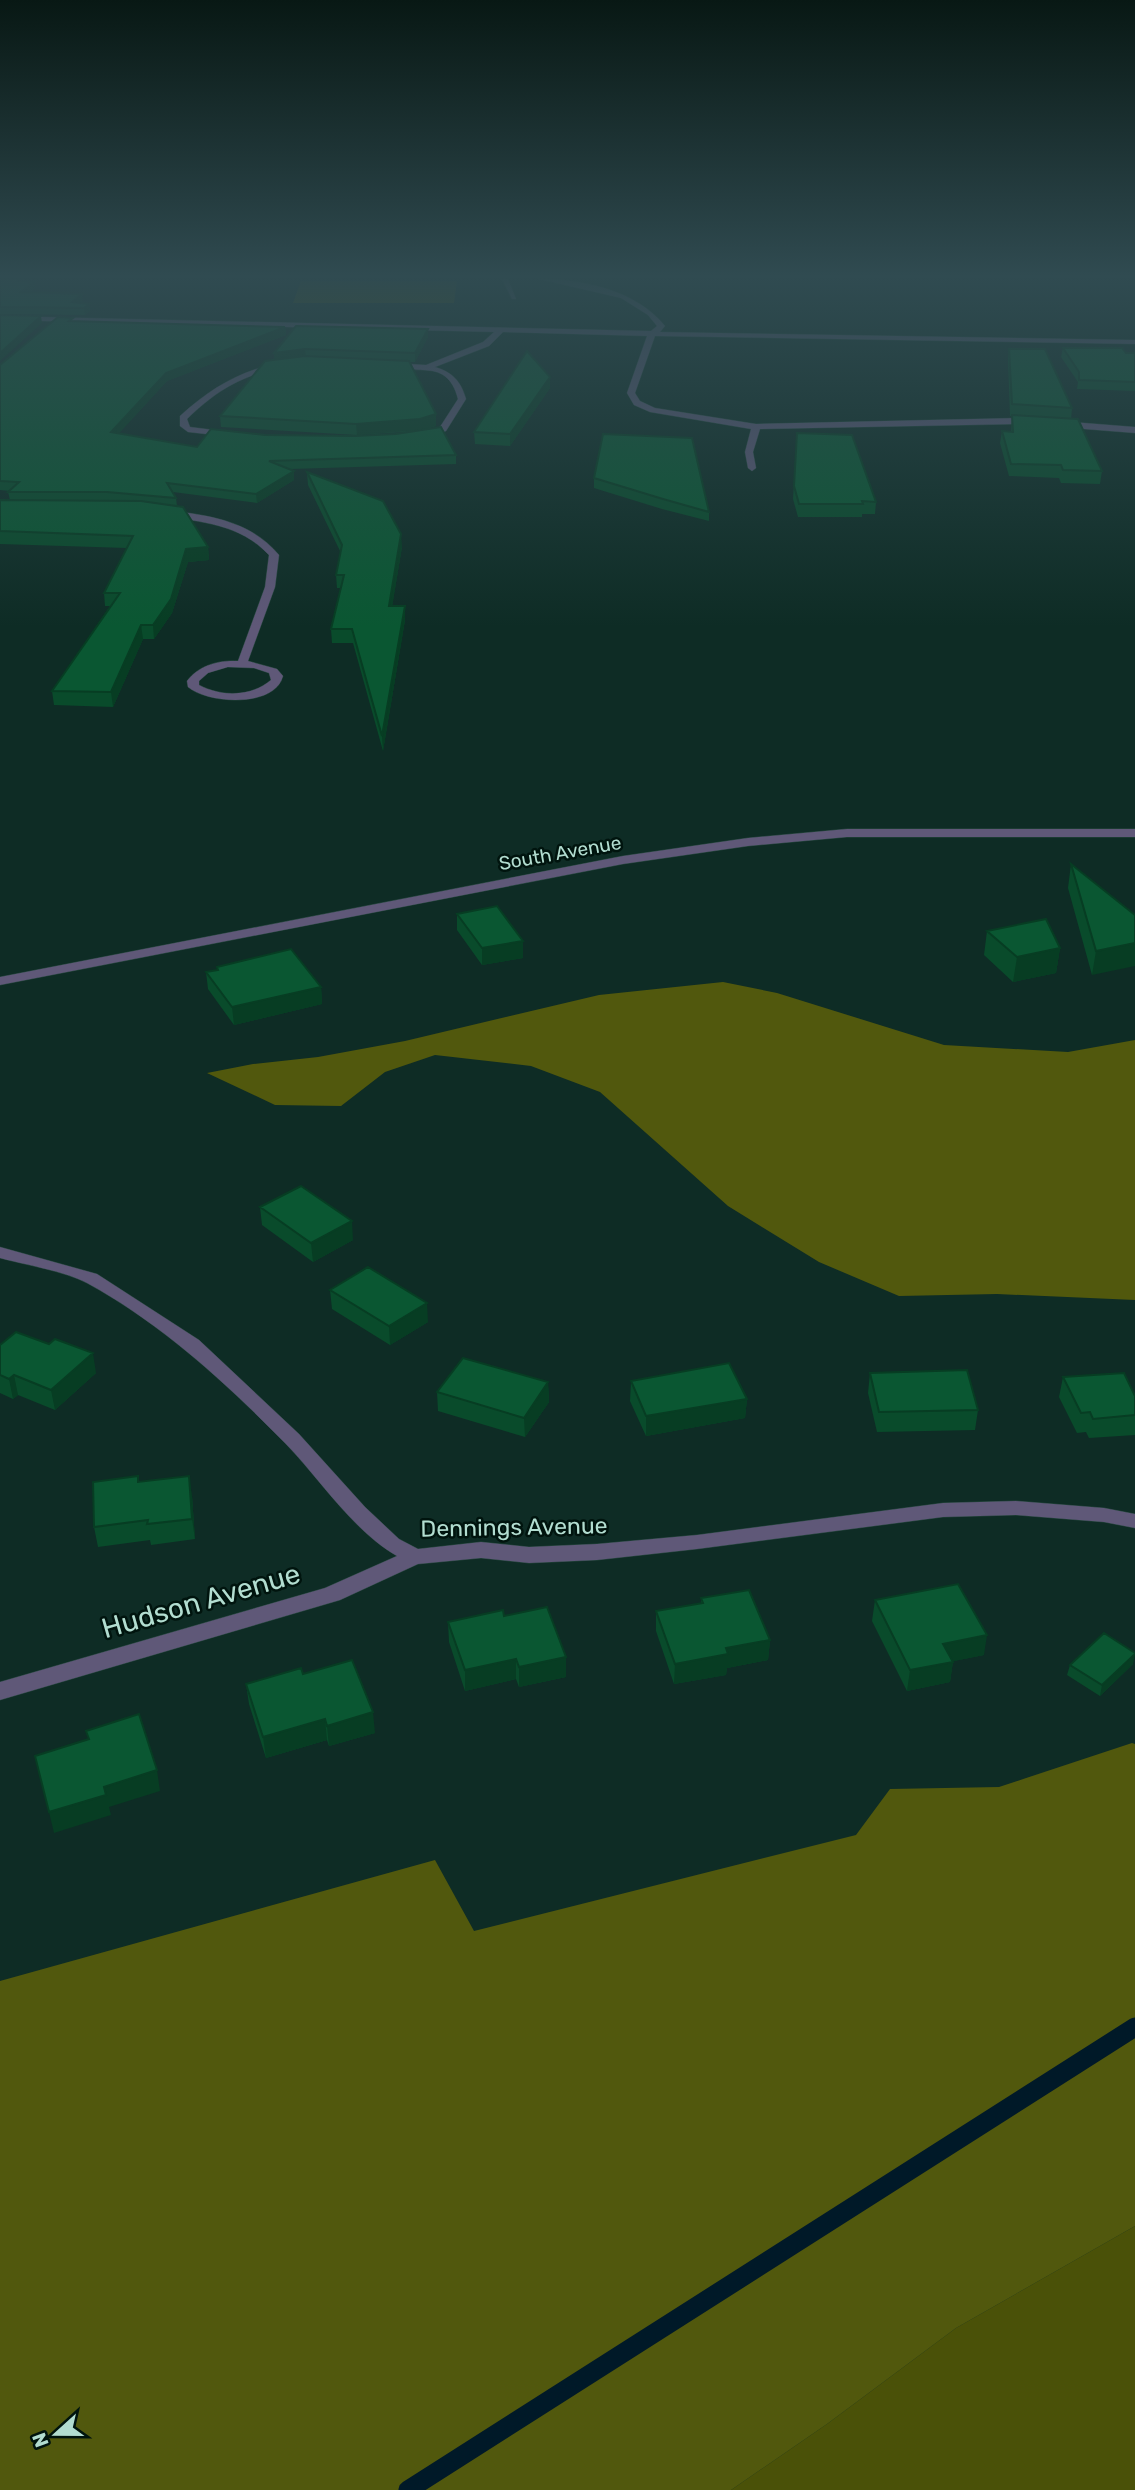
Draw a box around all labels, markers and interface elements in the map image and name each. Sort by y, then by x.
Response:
street label: South Avenue [497,831,623,875]
street label: Dennings Avenue [420,1511,608,1543]
street label: Hudson Avenue [98,1557,304,1645]
north arrow [21,2399,91,2469]
text: N [27,2429,54,2450]

